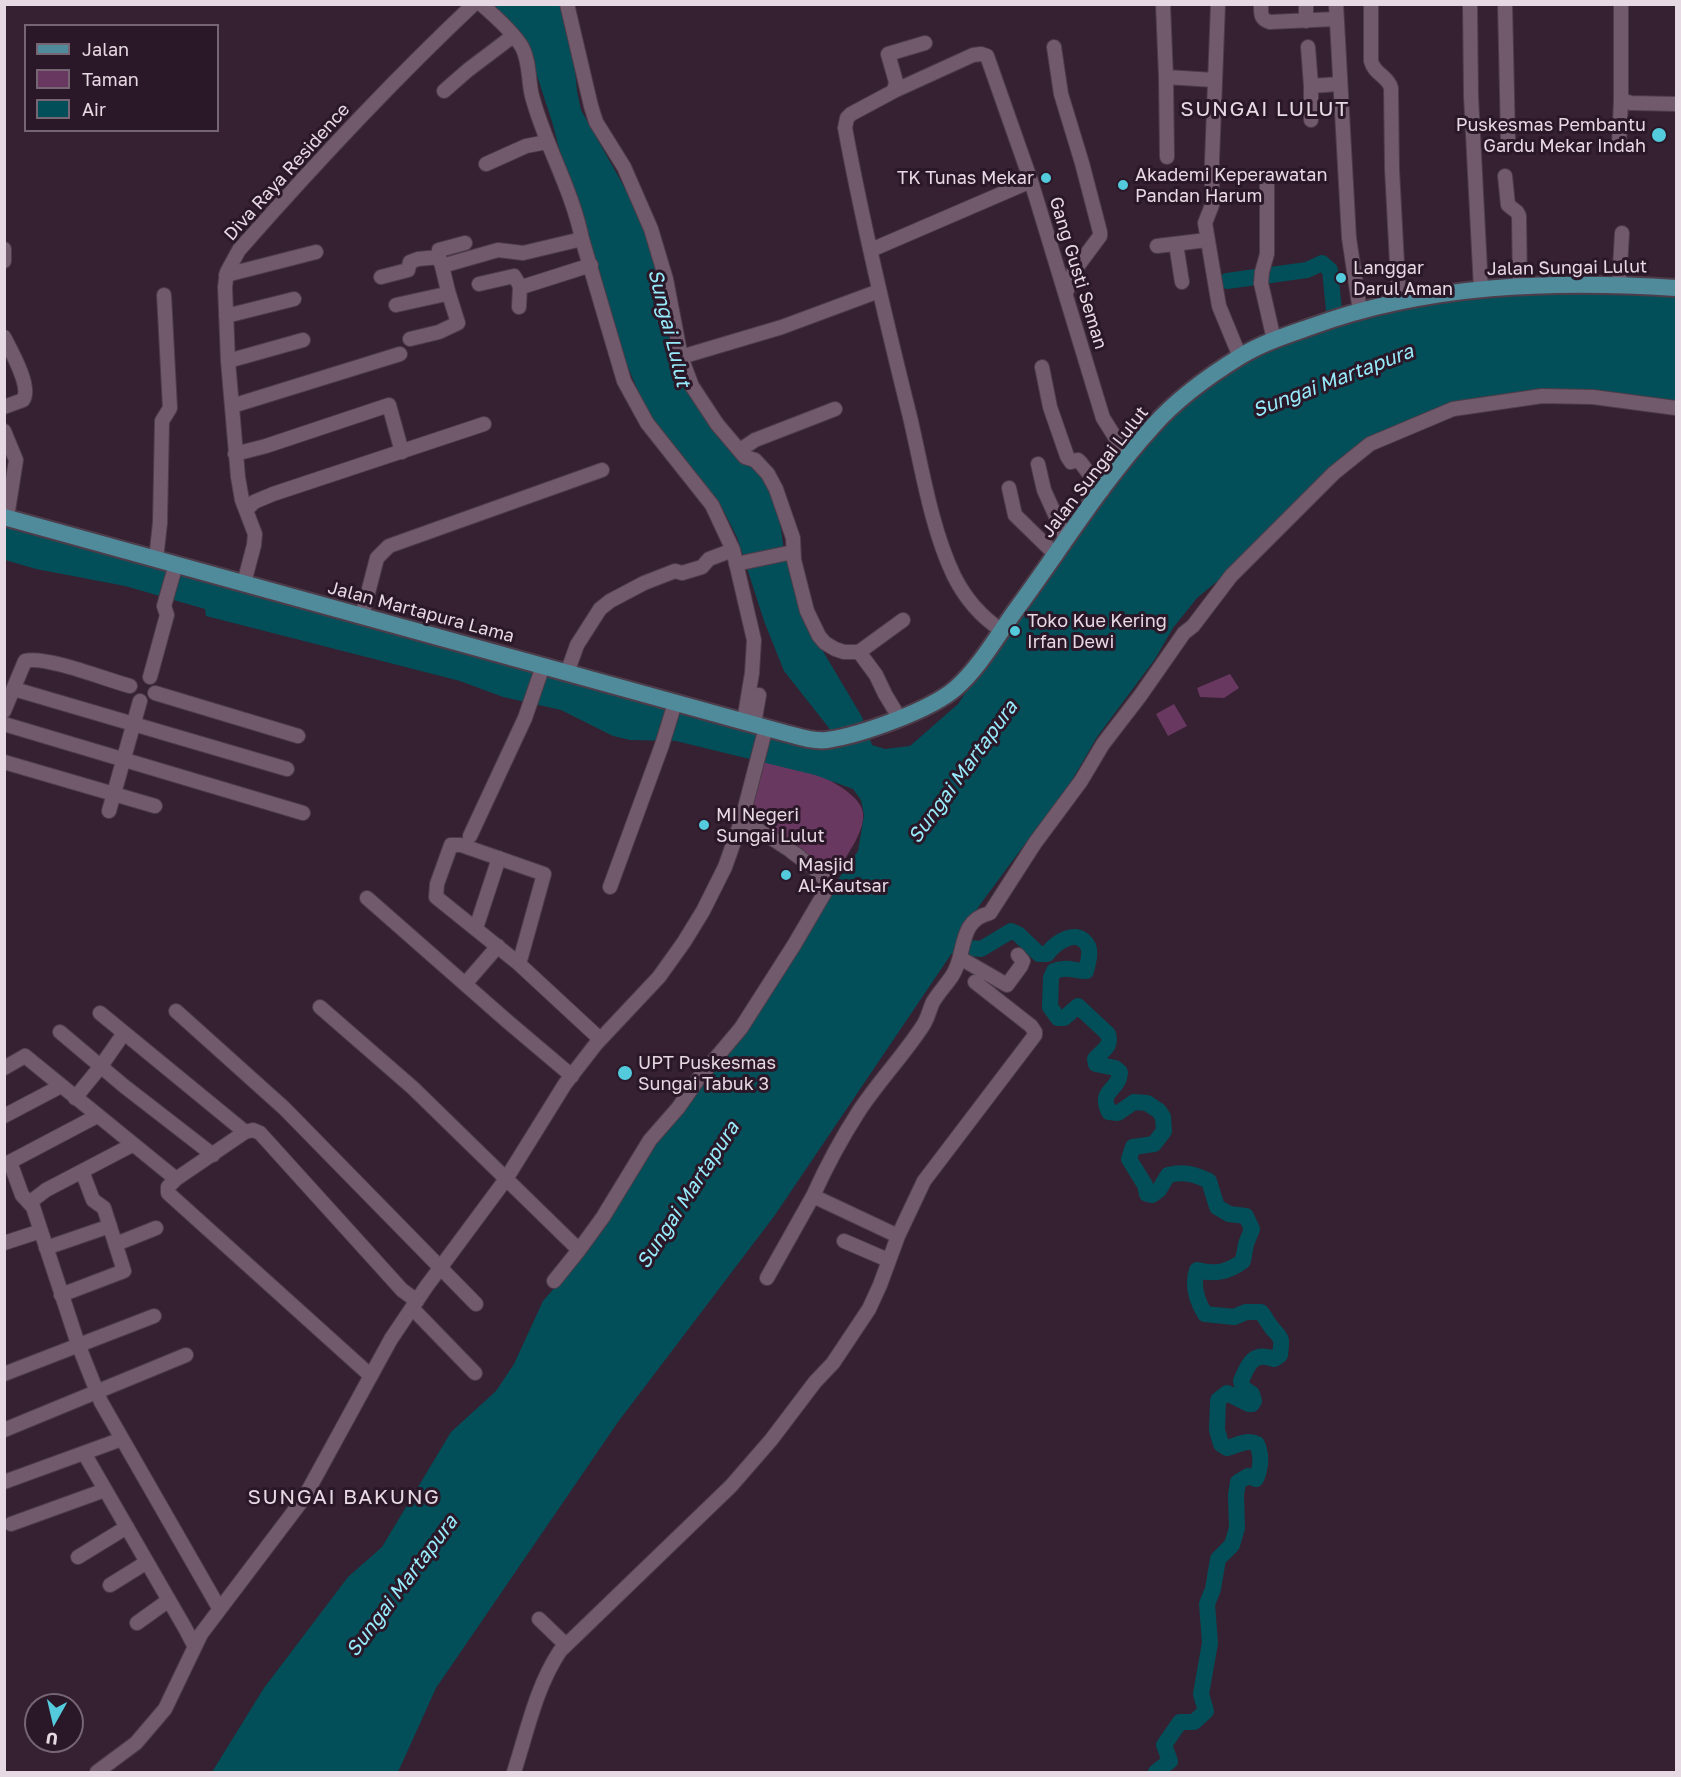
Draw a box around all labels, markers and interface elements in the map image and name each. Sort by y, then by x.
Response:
legend [24,24,219,132]
text: Jalan [82,38,129,60]
text: Taman [82,68,139,90]
district label: SUNGAI LULUT [1180,96,1350,122]
text: Air [82,98,106,120]
street label: Diva Raya Residence [220,99,354,245]
place label: Puskesmas Pembantu Gardu Mekar Indah [1456,114,1646,156]
marker: Puskesmas Pembantu Gardu Mekar Indah [1650,126,1668,144]
place label: Akademi Keperawatan Pandan Harum [1135,164,1327,207]
place label: TK Tunas Mekar [897,167,1034,189]
marker: TK Tunas Mekar [1039,171,1053,185]
marker: Akademi Keperawatan Pandan Harum [1116,178,1130,192]
street label: Gang Gusti Seman [1045,194,1111,352]
street label: Jalan Sungai Lulut [1487,256,1647,280]
place label: Langgar Darul Aman [1353,257,1453,300]
water label: Sungai Lulut [643,267,695,389]
marker: Langgar Darul Aman [1334,271,1348,285]
water label: Sungai Martapura [1249,339,1417,423]
street label: Jalan Sungai Lulut [1037,402,1153,542]
street label: Jalan Martapura Lama [325,577,517,647]
place label: Toko Kue Kering Irfan Dewi [1027,610,1167,652]
marker: Toko Kue Kering Irfan Dewi [1008,624,1022,638]
water label: Sungai Martapura [903,696,1023,848]
place label: MI Negeri Sungai Lulut [716,804,825,846]
marker: MI Negeri Sungai Lulut [697,818,711,832]
place label: Masjid Al-Kautsar [798,854,889,896]
marker: Masjid Al-Kautsar [779,868,793,882]
place label: UPT Puskesmas Sungai Tabuk 3 [638,1052,776,1094]
marker: UPT Puskesmas Sungai Tabuk 3 [616,1064,634,1082]
water label: Sungai Martapura [632,1117,744,1273]
district label: SUNGAI BAKUNG [248,1484,440,1510]
water label: Sungai Martapura [341,1511,463,1661]
north arrow [24,1693,84,1753]
text: U [45,1728,59,1750]

